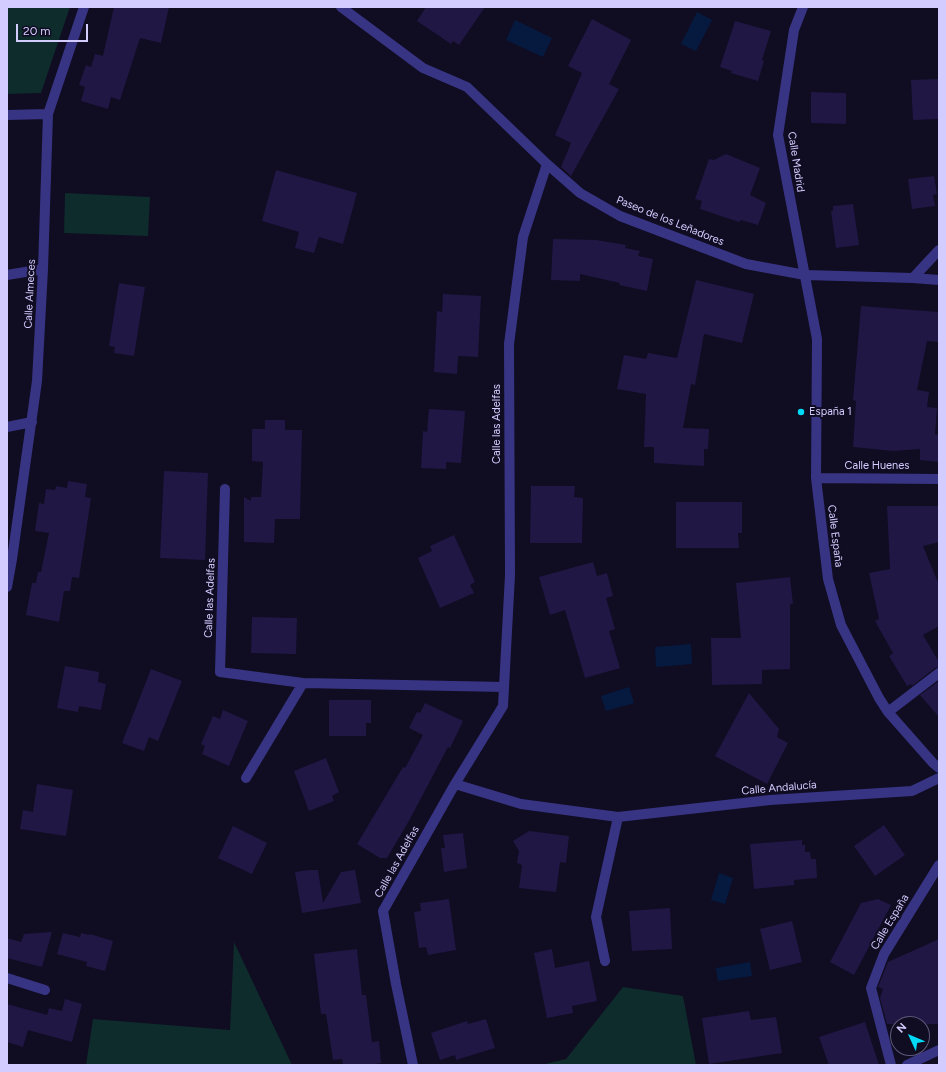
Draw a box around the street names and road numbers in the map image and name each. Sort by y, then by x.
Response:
street label: Calle Madrid [785,131,807,193]
street label: Paseo de los Leñadores [614,193,726,249]
street label: Calle Almeces [22,259,38,329]
street label: Calle las Adelfas [490,384,504,464]
street label: Calle Huenes [845,459,909,473]
street label: Calle España [825,504,845,568]
street label: Calle las Adelfas [202,558,218,638]
street label: Calle Andalucía [741,778,817,798]
street label: Calle las Adelfas [372,824,422,900]
street label: Calle España [868,892,912,952]

